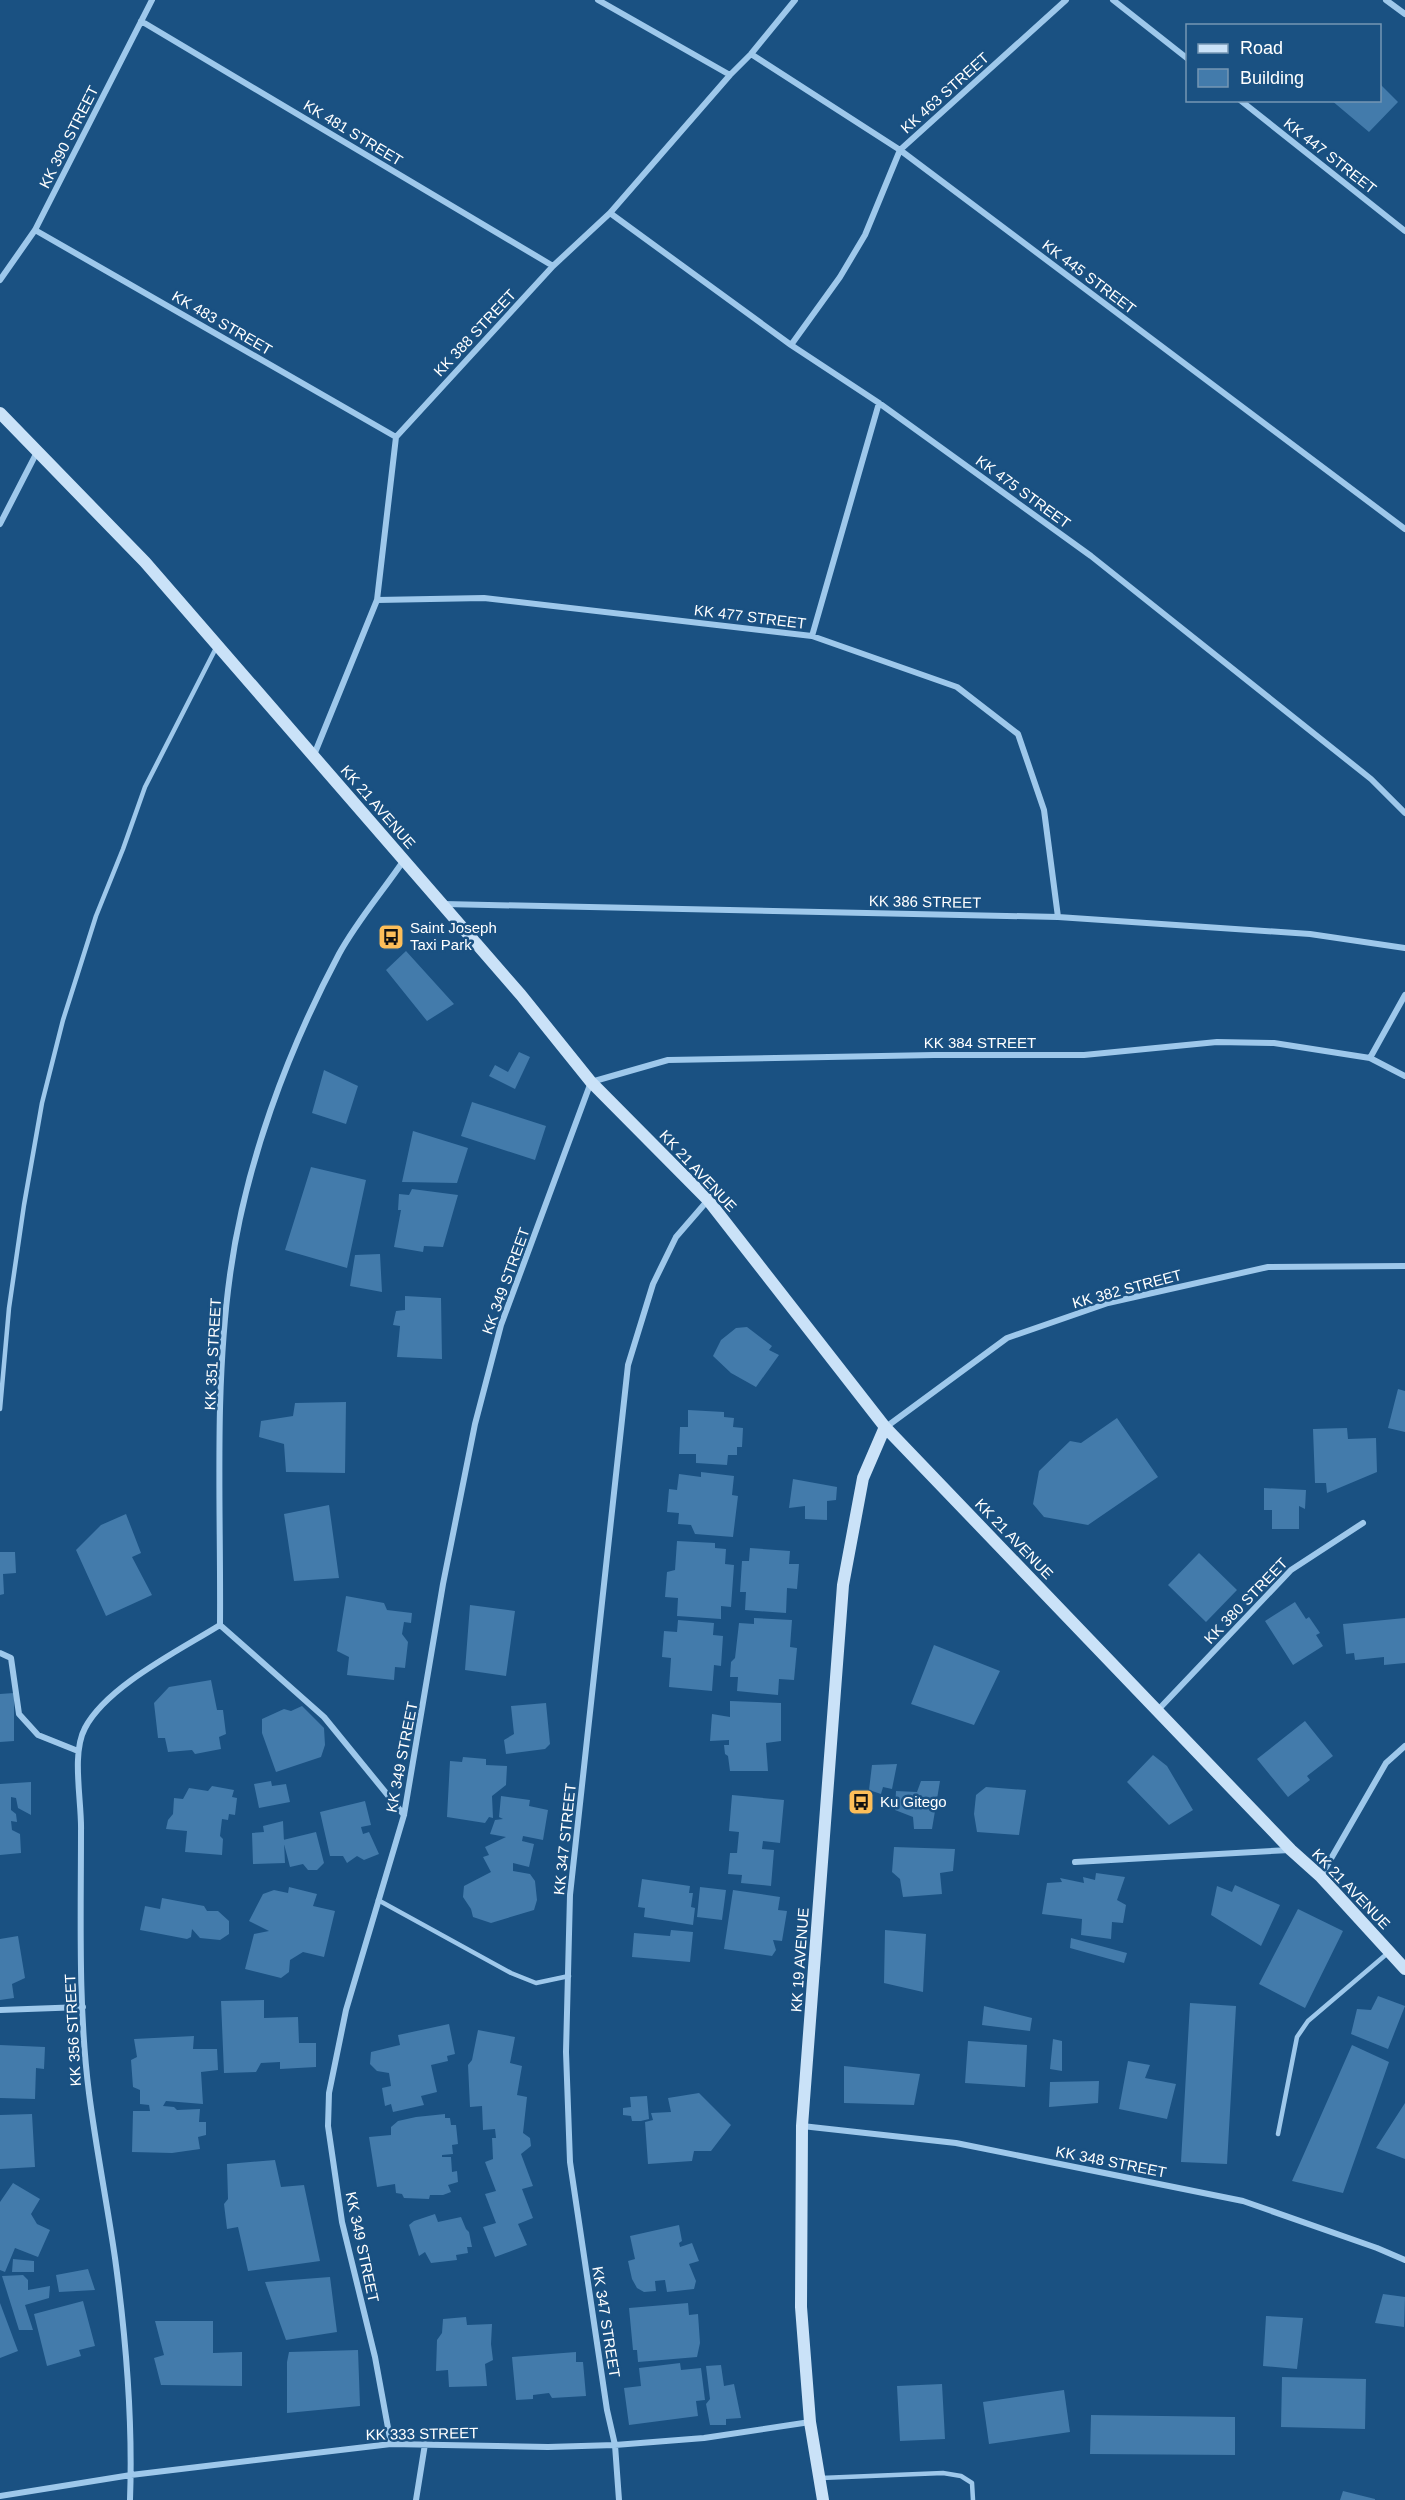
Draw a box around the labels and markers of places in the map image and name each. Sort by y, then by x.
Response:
place label: Saint Joseph Taxi Park [410,919,497,953]
bus stop icon: Saint Joseph Taxi Park [376,922,406,952]
bus stop icon: Ku Gitego [846,1787,876,1817]
place label: Ku Gitego [880,1793,947,1810]

